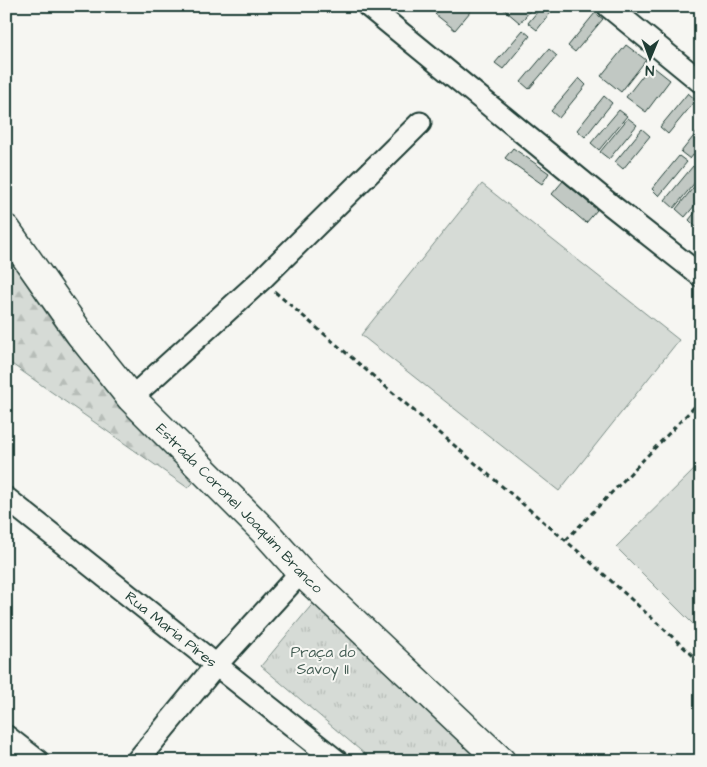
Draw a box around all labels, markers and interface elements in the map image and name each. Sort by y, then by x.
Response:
north arrow [624,32,674,82]
text: N [645,60,654,80]
street label: Estrada Coronel Joaquim Branco [151,418,328,598]
street label: Rua Maria Pires [121,586,222,673]
park label: Praça do Savoy II [291,642,356,681]

